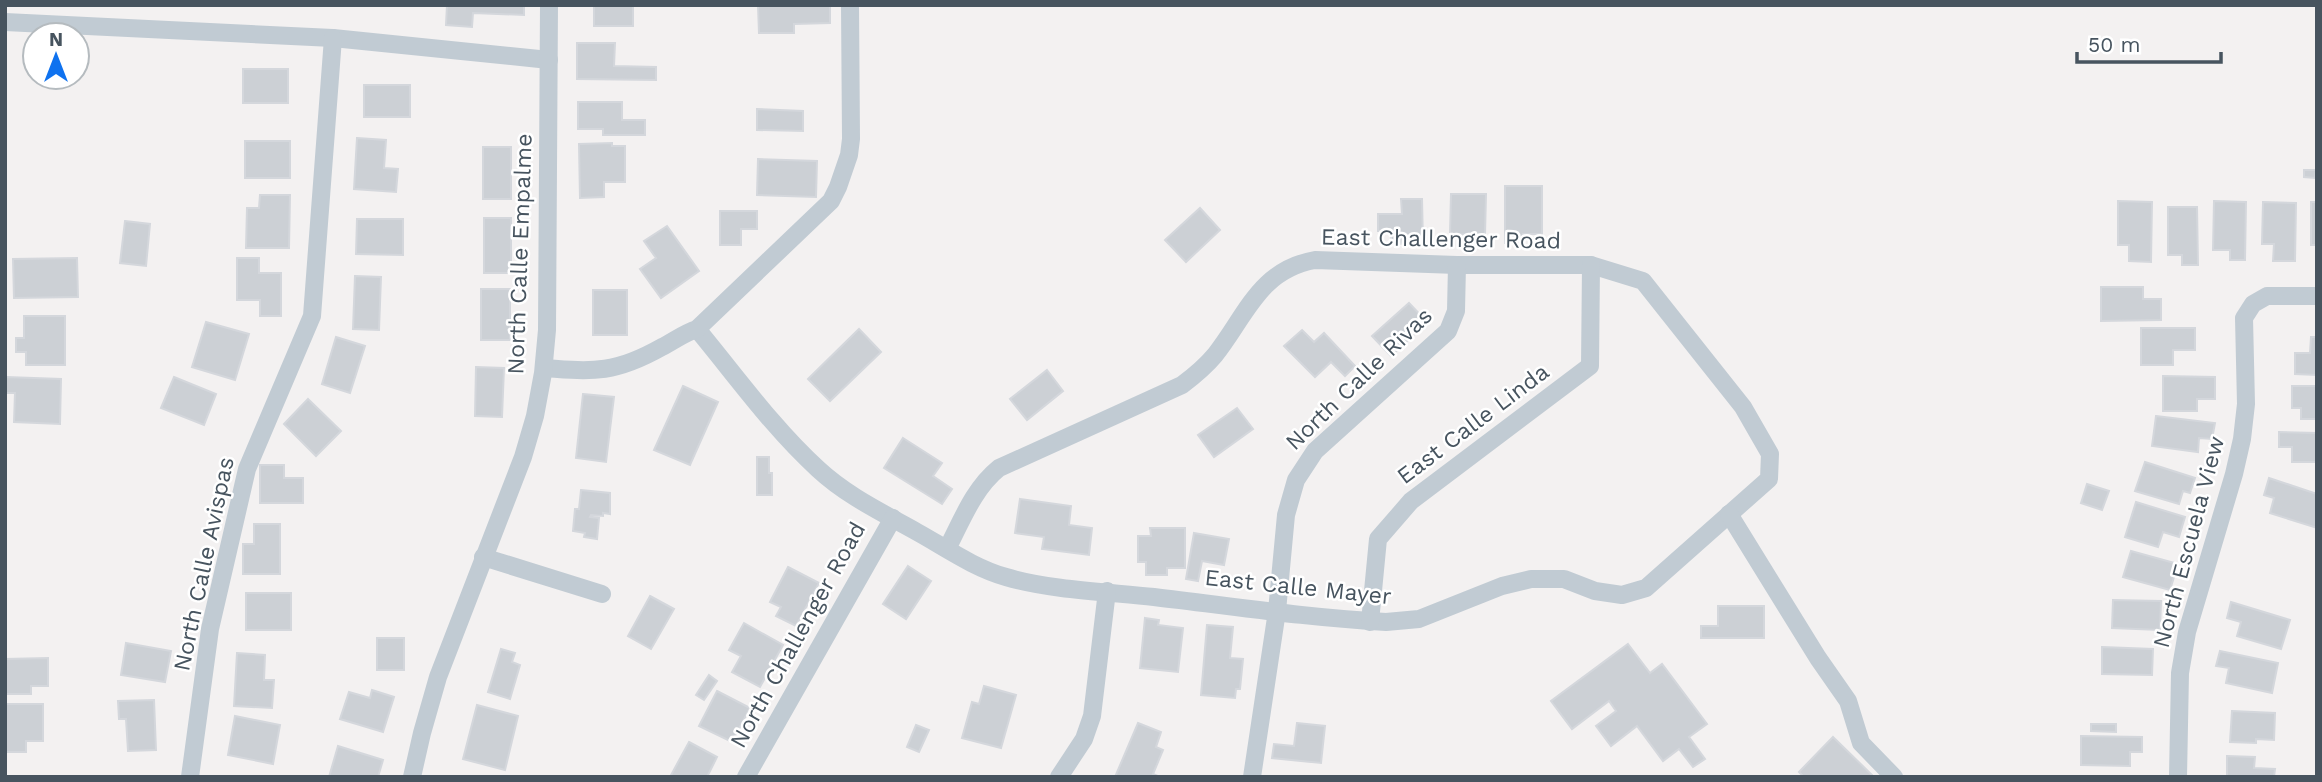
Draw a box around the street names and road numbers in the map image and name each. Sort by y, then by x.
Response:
street label: North Calle Empalme [502,133,538,375]
street label: East Challenger Road [1321,223,1561,255]
street label: North Calle Rivas [1280,302,1438,456]
street label: East Calle Linda [1392,358,1554,490]
street label: North Escuela View [2148,433,2230,651]
street label: North Calle Avispas [168,454,240,674]
street label: North Challenger Road [725,517,871,753]
street label: East Calle Mayer [1203,564,1393,610]

